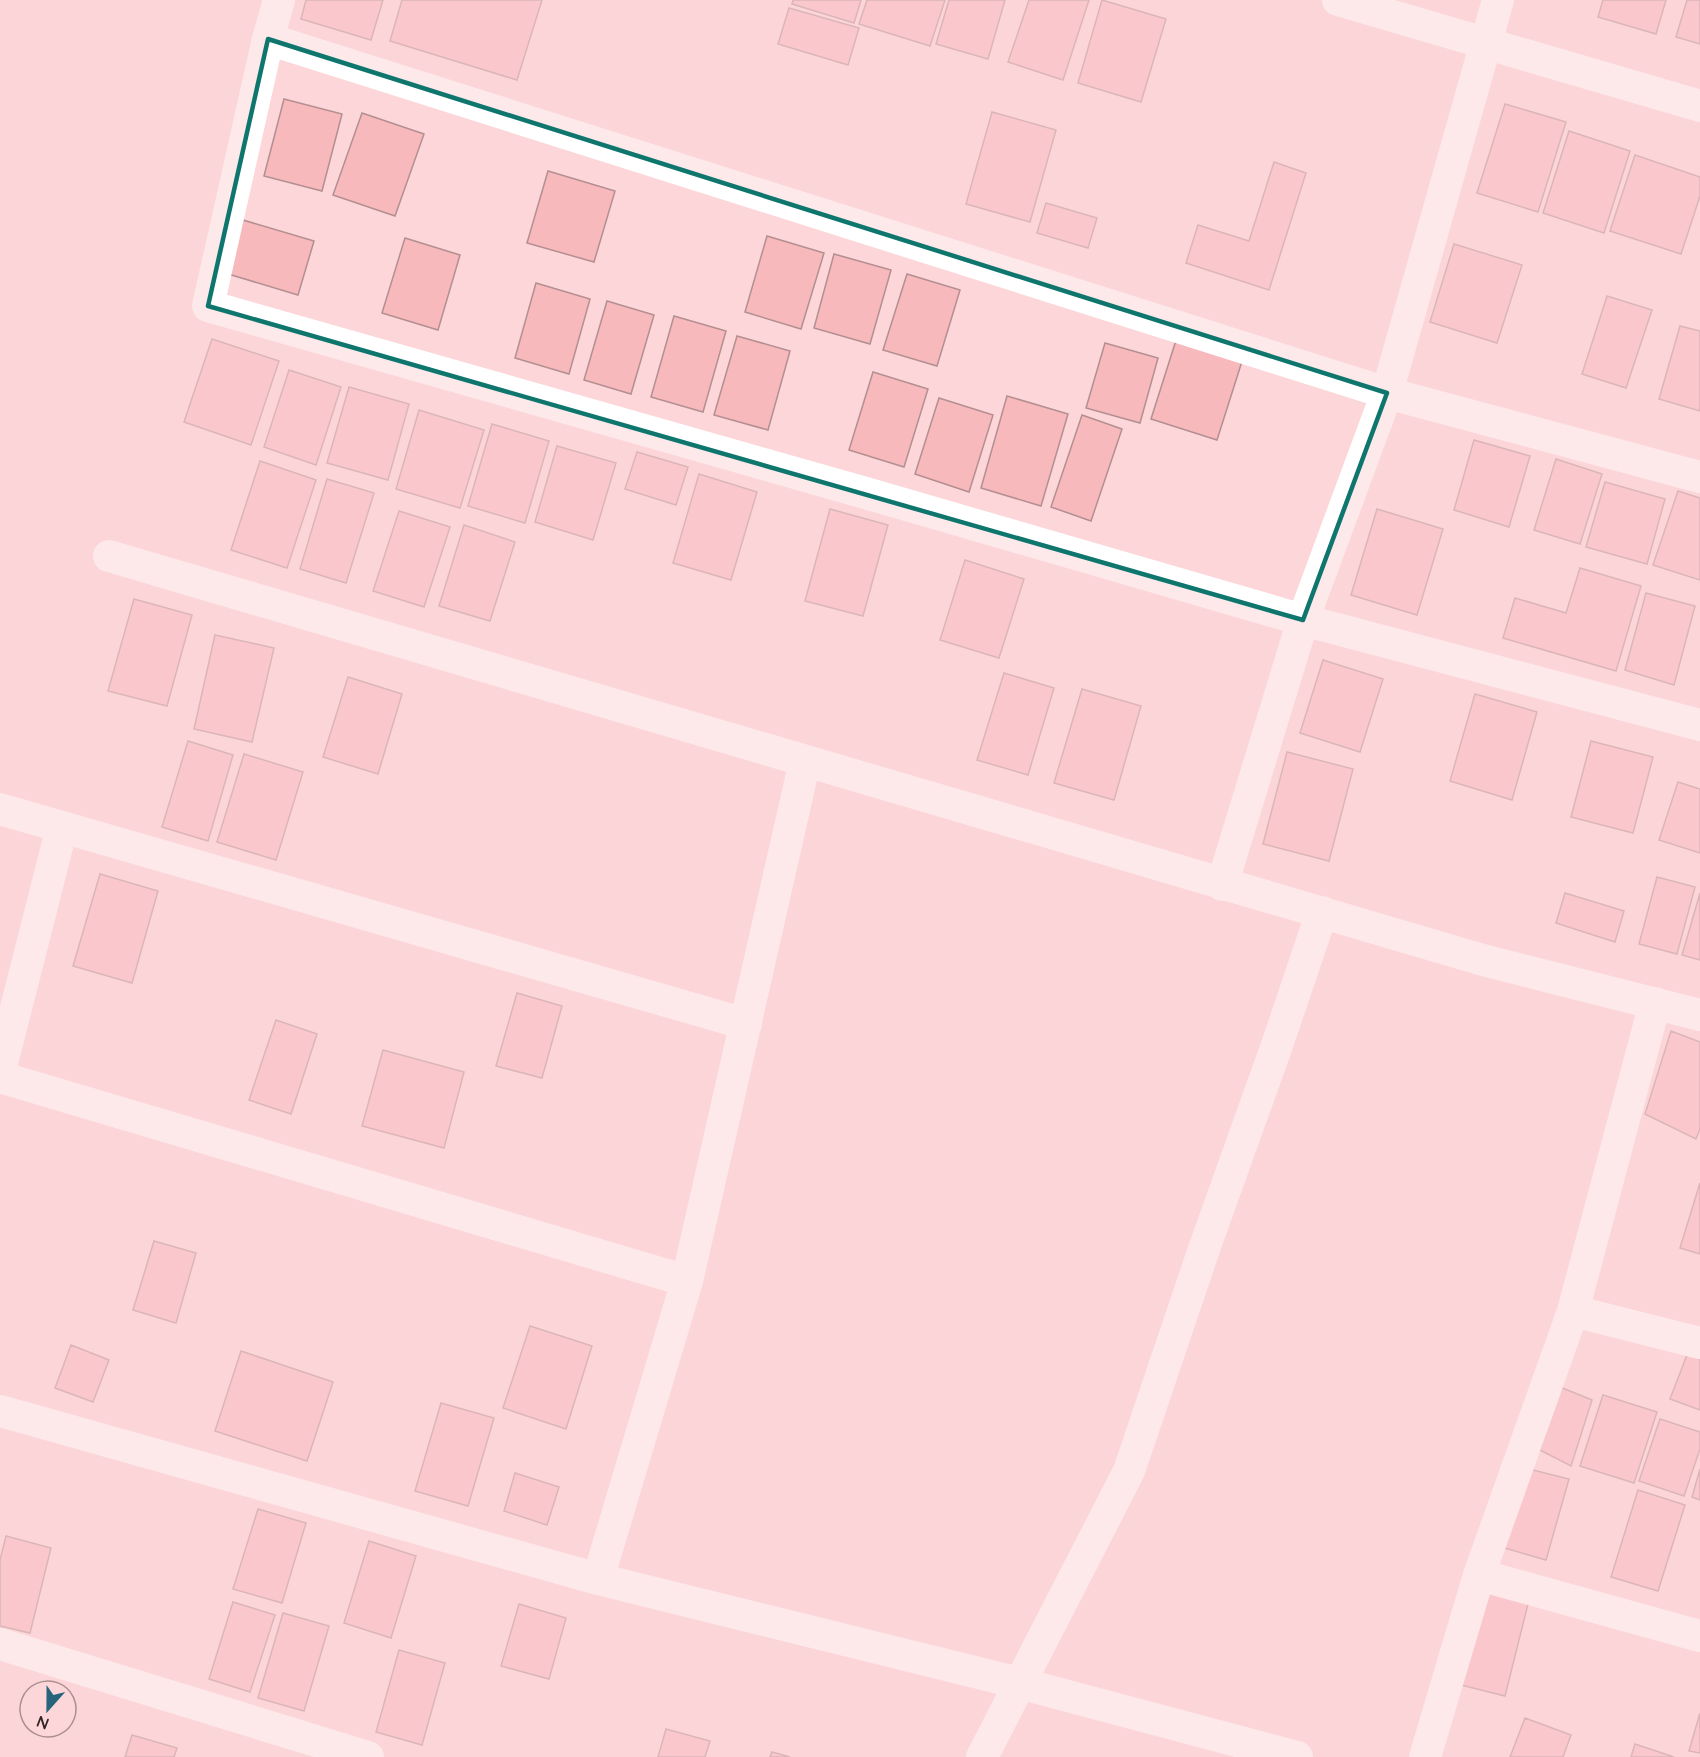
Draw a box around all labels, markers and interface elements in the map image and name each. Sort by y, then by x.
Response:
north arrow [18,1679,78,1739]
text: N [34,1712,52,1734]

